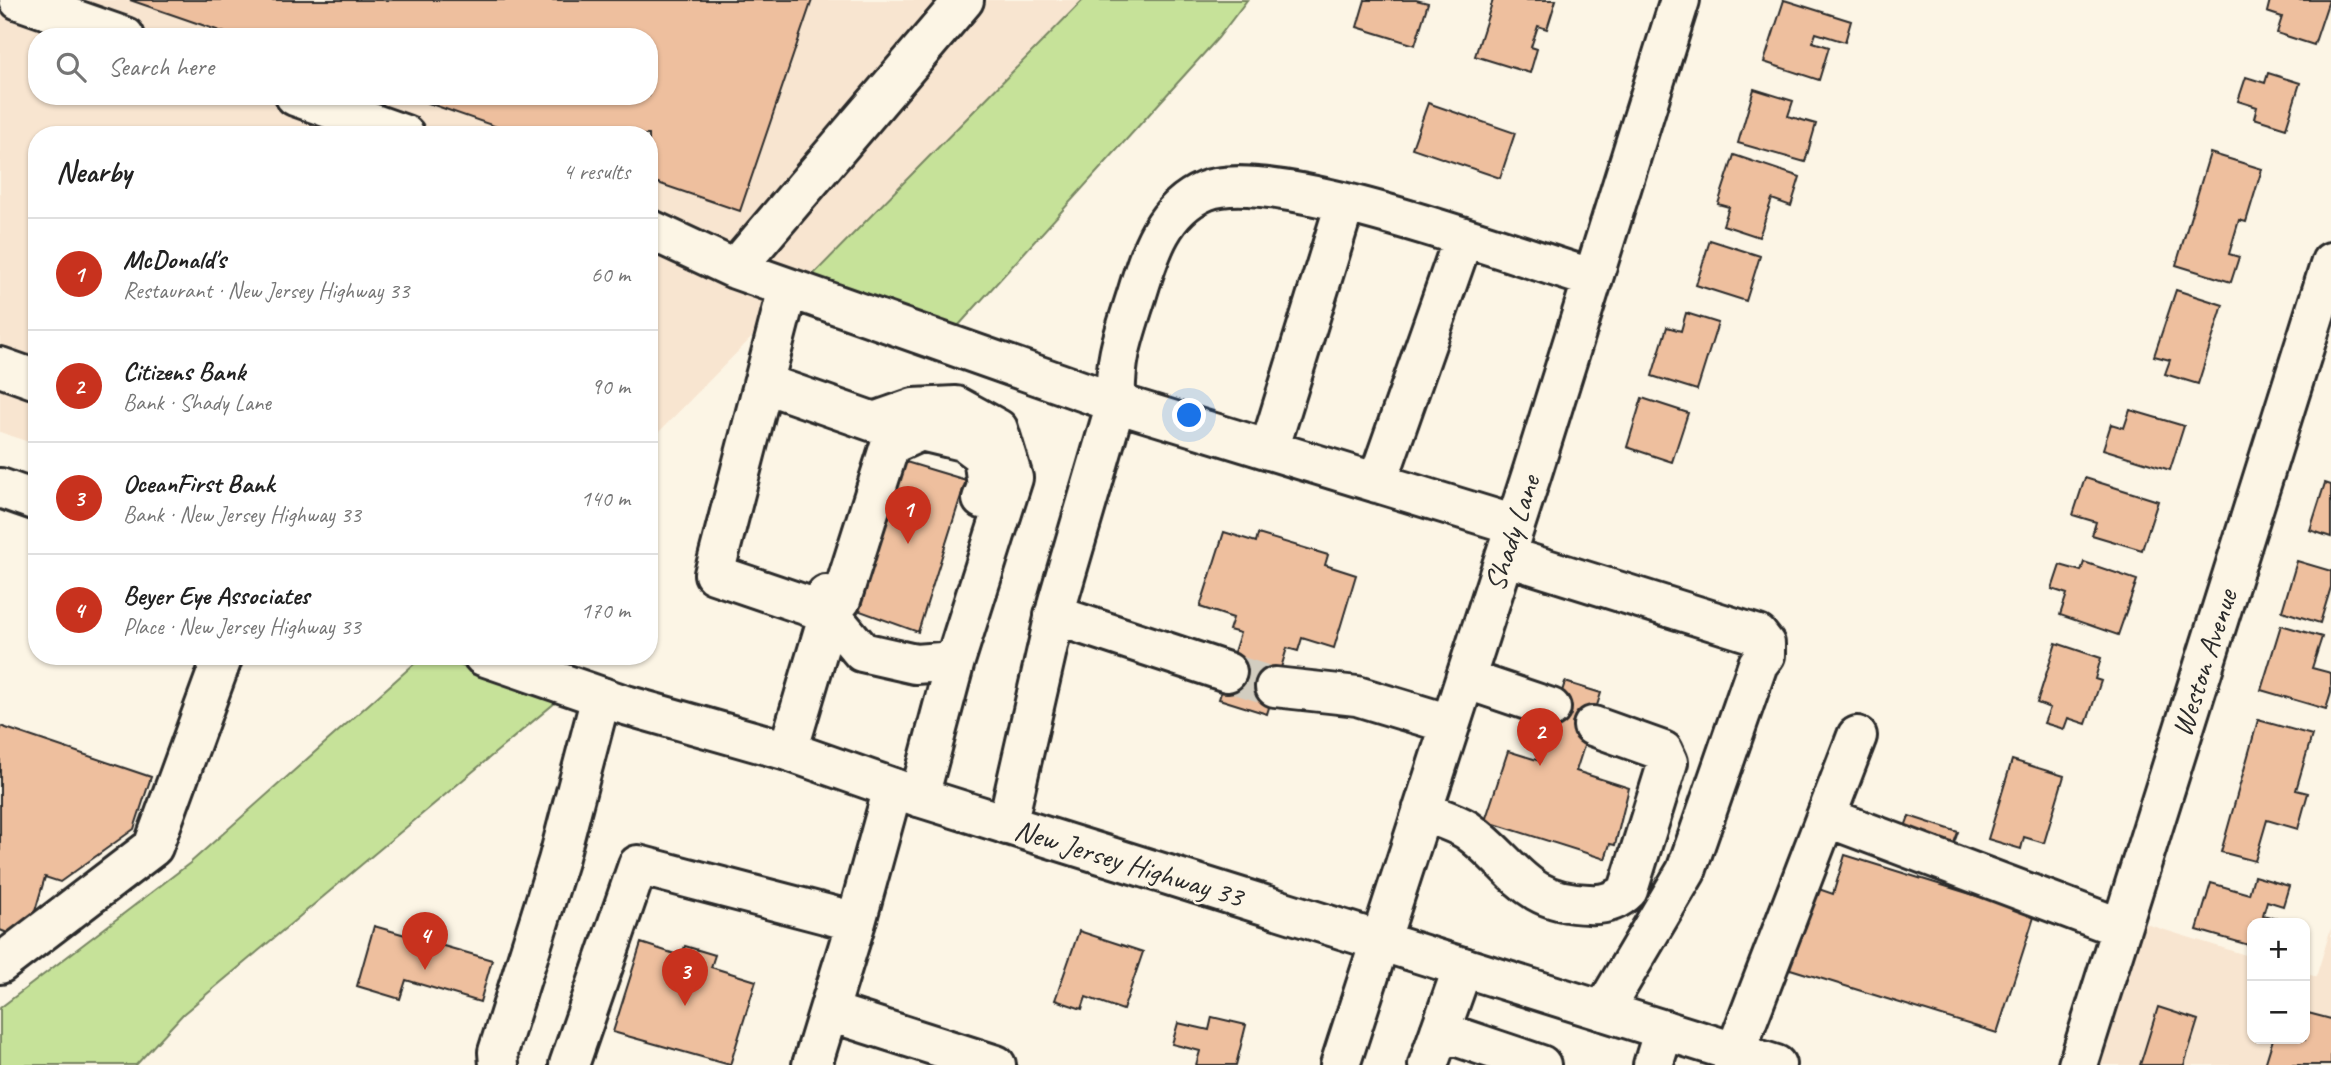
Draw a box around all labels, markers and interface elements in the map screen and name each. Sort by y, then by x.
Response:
search box [28,28,658,105]
icon: search [52,48,90,86]
text: Search here [108,50,214,83]
text: Nearby [56,153,132,191]
text: 4 results [563,157,630,186]
text: McDonald's [123,243,226,276]
text: 1 [74,260,84,289]
text: 60 m [591,260,630,289]
text: Restaurant · New Jersey Highway 33 [123,276,409,305]
text: Citizens Bank [123,355,245,388]
text: 2 [74,372,84,401]
text: 90 m [591,372,630,401]
text: Bank · Shady Lane [123,388,271,417]
your location [1172,398,1206,432]
text: OceanFirst Bank [123,467,274,500]
street label: Shady Lane [1475,468,1549,596]
text: 3 [74,484,84,513]
text: 140 m [581,484,630,513]
pin: 1 [885,486,931,544]
text: Bank · New Jersey Highway 33 [123,500,361,529]
text: Beyer Eye Associates [123,579,309,612]
street label: Weston Avenue [2162,583,2246,741]
text: 4 [74,596,84,625]
text: 170 m [581,596,630,625]
text: Place · New Jersey Highway 33 [123,612,361,641]
pin: 2 [1517,708,1563,766]
street label: New Jersey Highway 33 [1010,810,1250,917]
pin: 4 [402,912,448,970]
map controls [2247,918,2310,1044]
button: + [2247,918,2310,981]
pin: 3 [662,948,708,1006]
button: − [2247,981,2310,1044]

